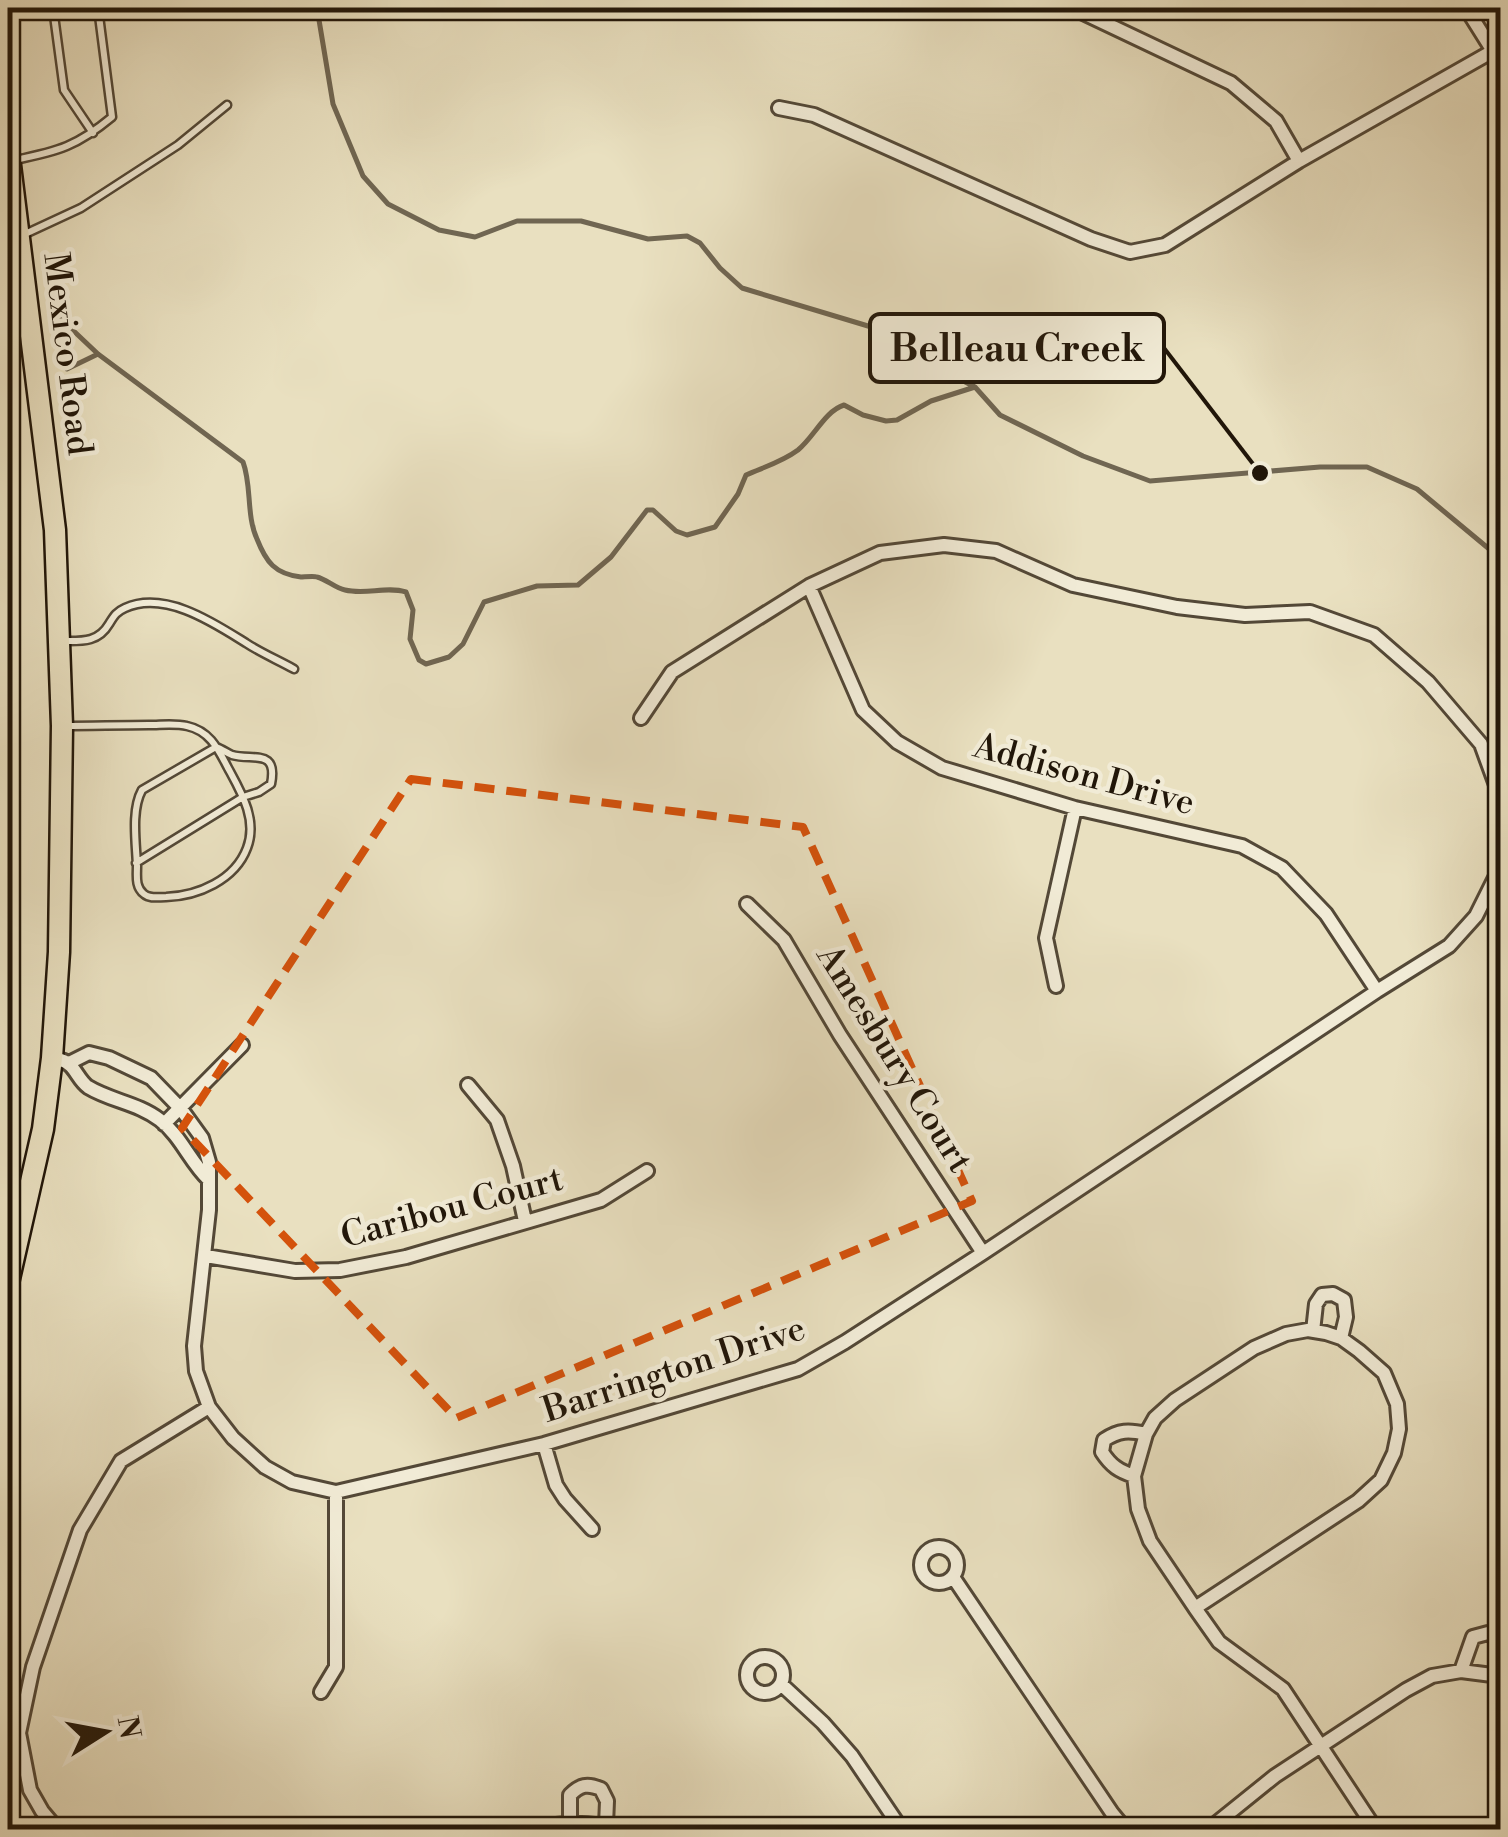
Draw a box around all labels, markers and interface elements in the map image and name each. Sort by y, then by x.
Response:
street label: Mexico Road [33,250,101,458]
callout: Belleau Creek [870,314,1164,382]
text: Belleau Creek [890,326,1145,373]
street label: Addison Drive [968,725,1199,825]
street label: Amesbury Court [806,936,981,1181]
street label: Caribou Court [336,1158,568,1258]
street label: Barrington Drive [536,1307,811,1433]
north arrow [55,1682,155,1782]
text: N [109,1713,147,1742]

